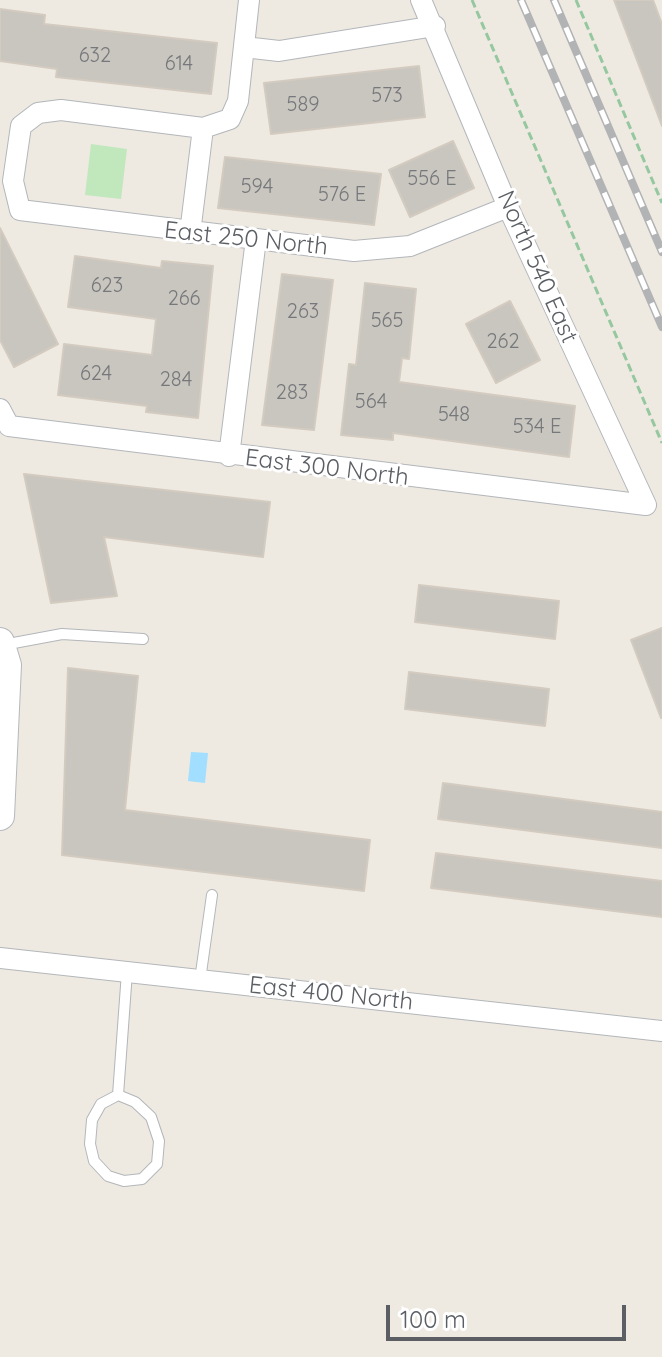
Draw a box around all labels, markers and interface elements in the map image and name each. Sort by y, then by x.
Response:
house number: 632 [79,44,111,68]
house number: 614 [165,52,193,76]
house number: 573 [371,84,403,108]
house number: 589 [287,93,319,117]
house number: 556 E [407,167,457,191]
house number: 594 [241,175,273,199]
house number: 576 E [318,183,366,207]
street label: North 540 East [491,186,583,348]
street label: East 250 North [163,216,329,262]
house number: 623 [91,274,123,298]
house number: 266 [168,287,200,311]
house number: 263 [287,300,319,324]
house number: 565 [371,309,403,333]
house number: 262 [487,330,519,354]
house number: 624 [80,362,112,386]
house number: 284 [160,368,192,392]
house number: 283 [276,381,308,405]
house number: 564 [355,390,387,414]
house number: 548 [438,403,470,427]
house number: 534 E [513,415,561,439]
street label: East 300 North [243,444,411,492]
street label: East 400 North [248,971,414,1017]
scale bar [390,1289,630,1339]
text: 100 m [400,1304,466,1334]

